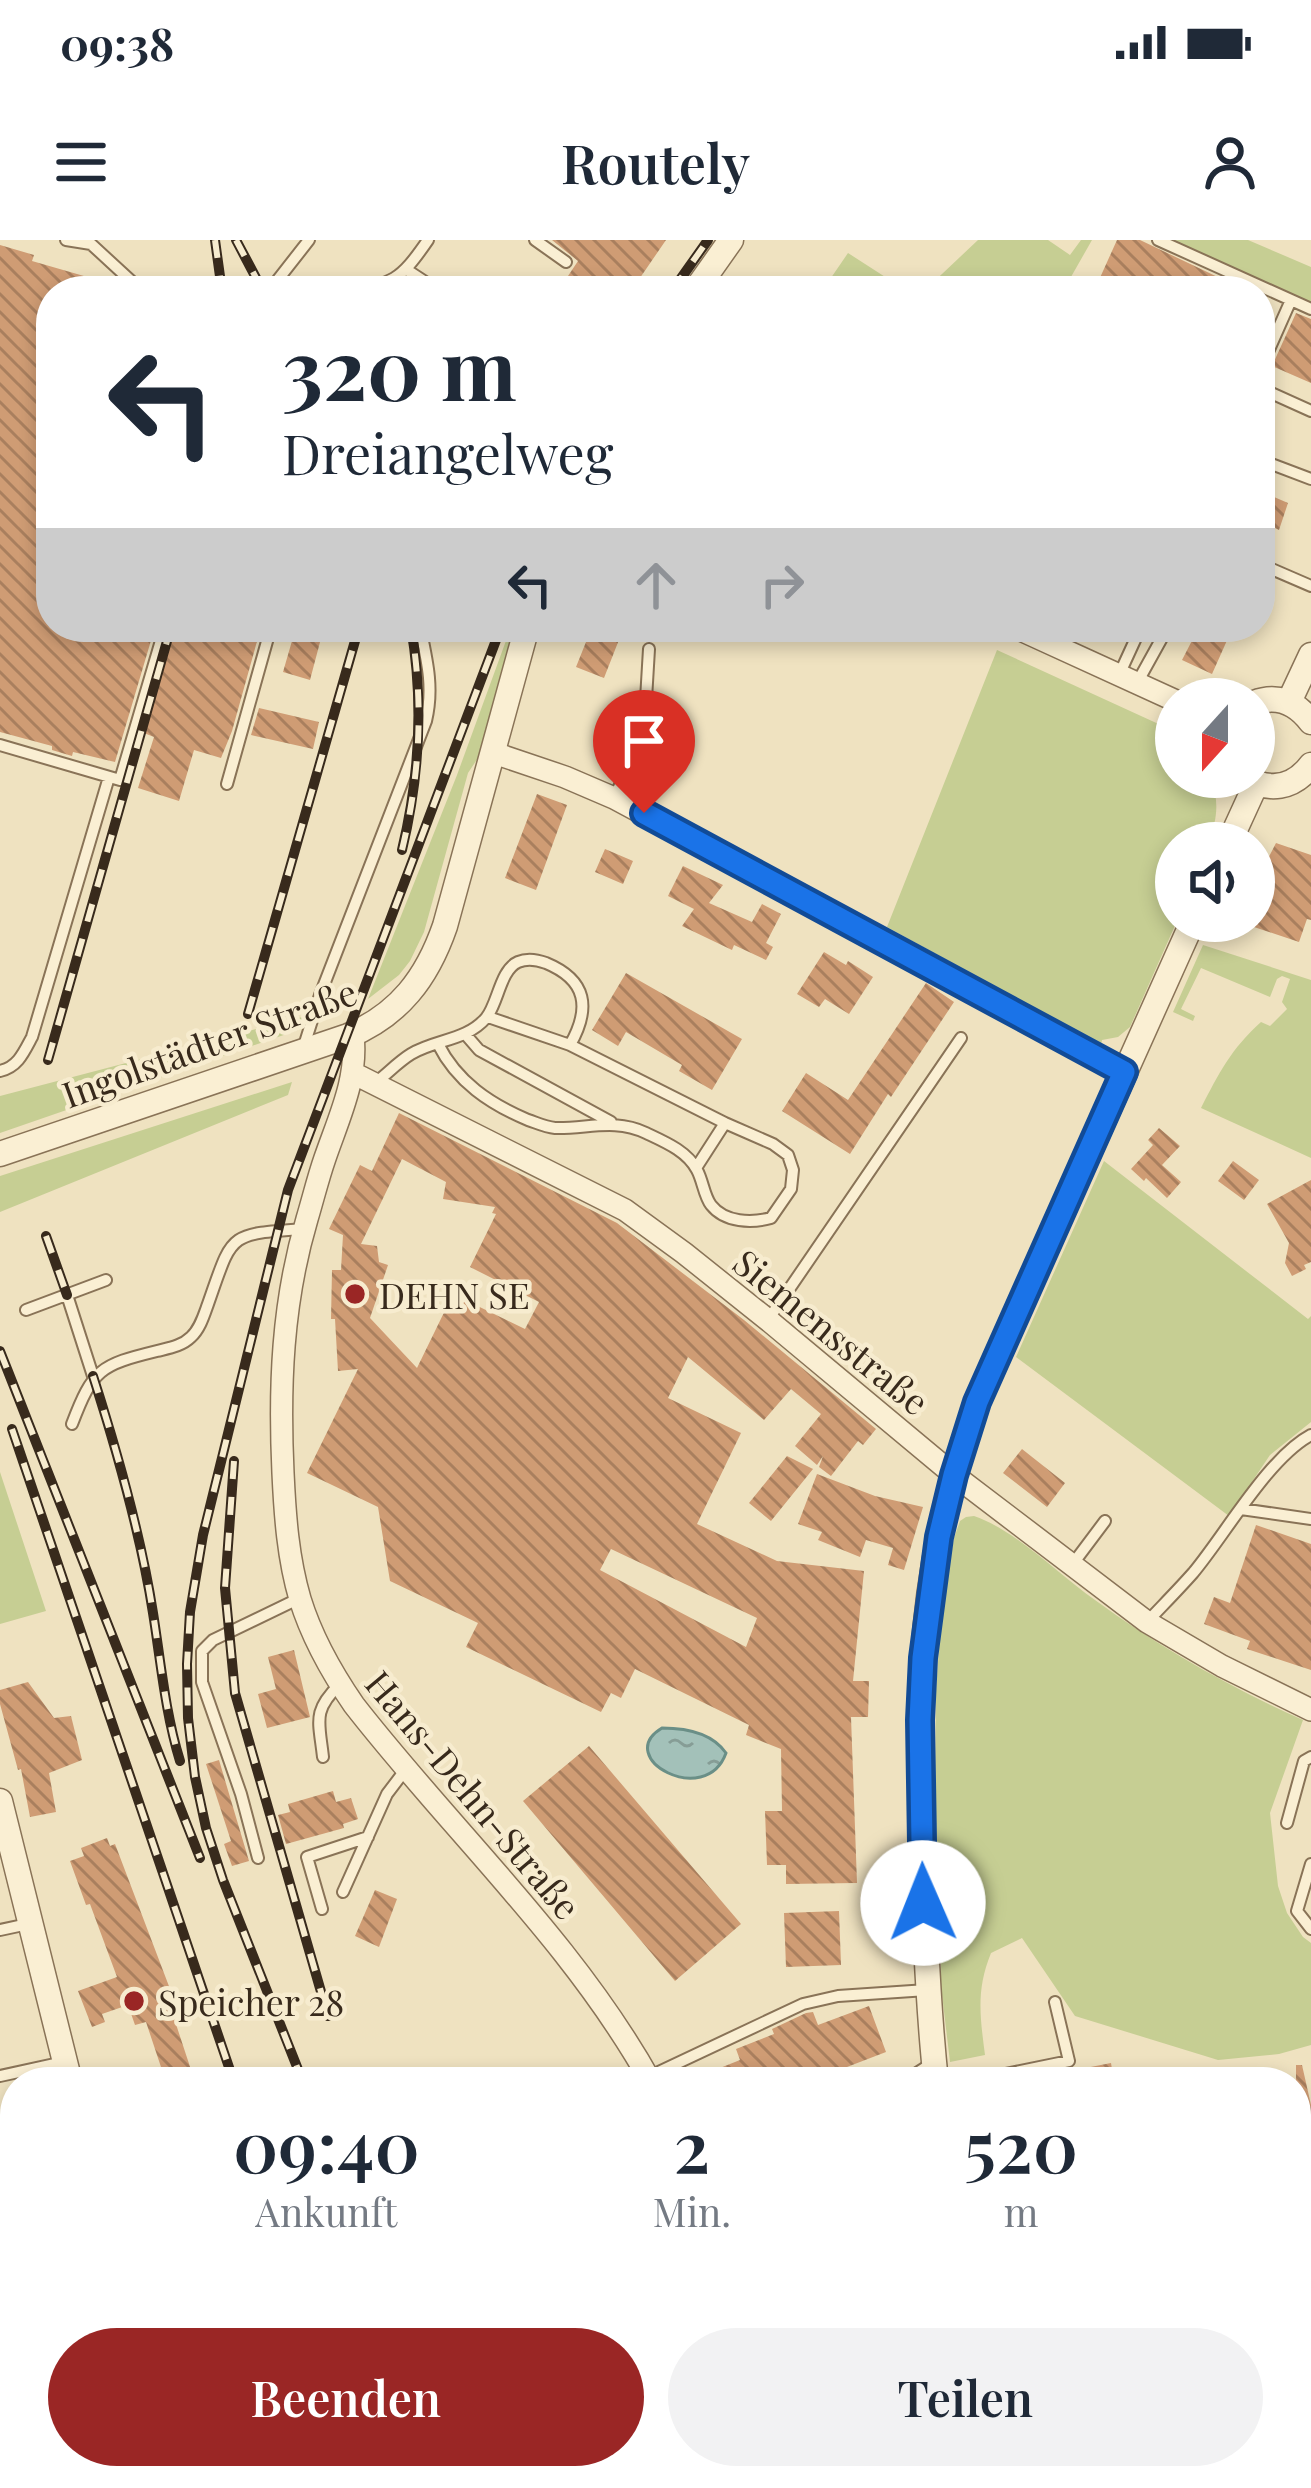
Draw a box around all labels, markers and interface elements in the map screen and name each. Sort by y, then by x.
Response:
text: 09:38 [60,12,174,72]
text: Routely [561,126,750,198]
icon: menu [48,129,114,195]
icon: person [1197,129,1263,195]
text: 320 m [282,310,517,422]
icon: left [84,324,240,480]
text: Dreiangelweg [282,417,613,489]
icon: left [497,552,563,618]
icon: ahead [623,552,689,618]
icon: right [749,552,815,618]
north arrow [1155,678,1275,798]
map controls [1155,678,1275,942]
pin [593,690,695,813]
icon: arrive [611,708,677,774]
button: sound [1155,822,1275,942]
street label: Ingolstädter Straße [55,966,363,1118]
street label: Siemensstraße [724,1237,940,1425]
place label: DEHN SE [379,1270,530,1318]
marker: DEHN SE [342,1281,368,1307]
street label: Hans-Dehn-Straße [356,1660,592,1928]
position arrow [860,1840,986,1966]
place label: Speicher 28 [158,1977,344,2025]
marker: Speicher 28 [121,1988,147,2014]
text: 09:40 [233,2095,420,2191]
text: 2 [674,2095,710,2191]
text: 520 [964,2095,1078,2191]
text: Ankunft [255,2185,397,2237]
text: Min. [653,2185,731,2237]
text: m [1004,2185,1038,2237]
button: Beenden [48,2328,644,2466]
button: Teilen [668,2328,1263,2466]

